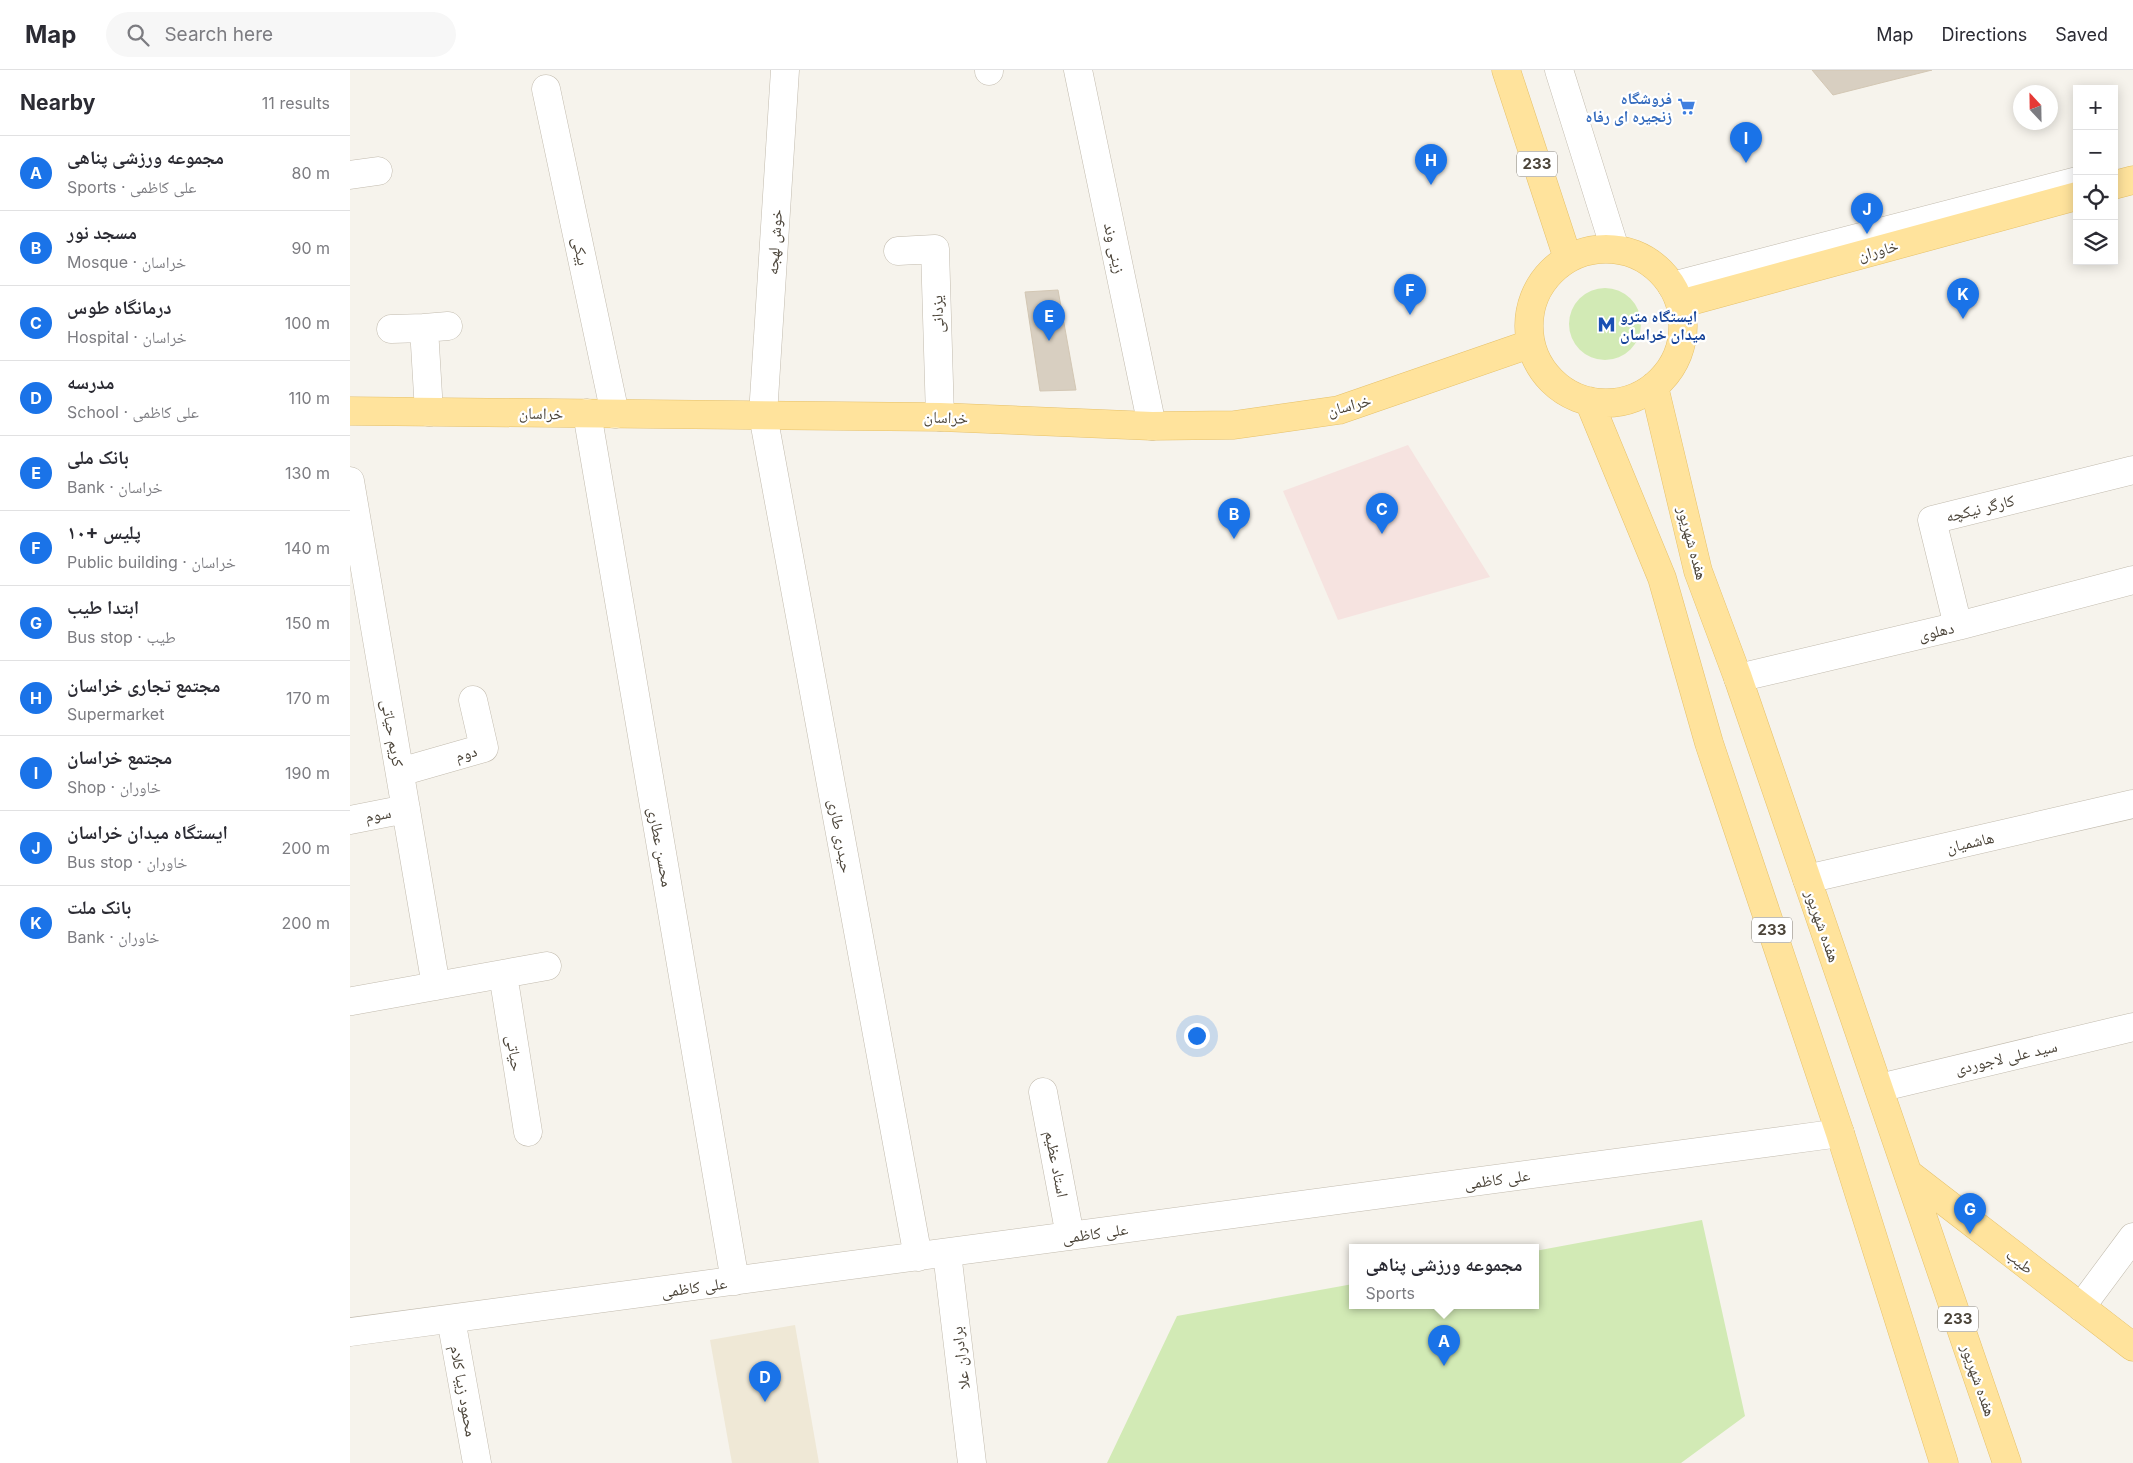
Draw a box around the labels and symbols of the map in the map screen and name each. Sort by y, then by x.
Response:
north arrow [2013,85,2058,130]
place label: فروشگاه زنجیره ای رفاه [1586,88,1672,126]
supermarket icon: فروشگاه زنجیره ای رفاه [1676,97,1696,117]
pin: I [1730,122,1762,163]
pin: H [1415,144,1447,185]
road number: 233 [1517,152,1557,176]
pin: J [1851,193,1883,234]
street label: خوش لهجه [762,209,787,276]
street label: زینی وند [1099,221,1130,275]
street label: بیکی [567,235,594,267]
street label: خاوران [1856,235,1901,266]
pin: F [1394,274,1426,315]
pin: K [1947,278,1979,319]
street label: یزدانی [926,295,949,333]
pin: E [1033,300,1065,341]
place label: ایستگاه مترو میدان خراسان [1620,306,1706,344]
metro station icon: ایستگاه مترو میدان خراسان [1596,315,1616,335]
street label: خراسان [1325,390,1373,421]
street label: خراسان [519,403,563,424]
street label: خراسان [923,406,969,429]
street label: کارگر نیکچه [1944,490,2017,526]
pin: C [1366,493,1398,534]
pin: B [1218,498,1250,539]
street label: هفده شهریور [1673,503,1712,582]
street label: دهلوی [1916,617,1956,646]
street label: کریم حیاتی [376,698,409,769]
street label: دوم [453,740,480,767]
street label: حیدری طاری [824,797,857,875]
street label: سوم [364,802,393,827]
street label: محسن عطاری [643,806,678,889]
street label: هاشمیان [1944,827,1996,858]
street label: هفده شهریور [1801,886,1845,965]
road number: 233 [1752,918,1792,942]
your location [1184,1023,1210,1049]
street label: حیاتی [501,1033,528,1073]
street label: سید علی لاجوردی [1953,1036,2059,1079]
street label: استاد عظیم [1040,1129,1073,1199]
street label: علی کاظمی [1463,1164,1531,1195]
pin: G [1954,1193,1986,1234]
street label: علی کاظمی [1061,1218,1129,1249]
street label: طیب [2002,1244,2038,1278]
street label: علی کاظمی [660,1272,728,1303]
road number: 233 [1938,1306,1978,1332]
street label: برادران علا [946,1325,975,1390]
pin: A [1428,1325,1460,1366]
street label: هفده شهریور [1957,1340,2001,1419]
street label: محمود زیبا کلام [445,1344,482,1438]
pin: D [749,1361,781,1402]

